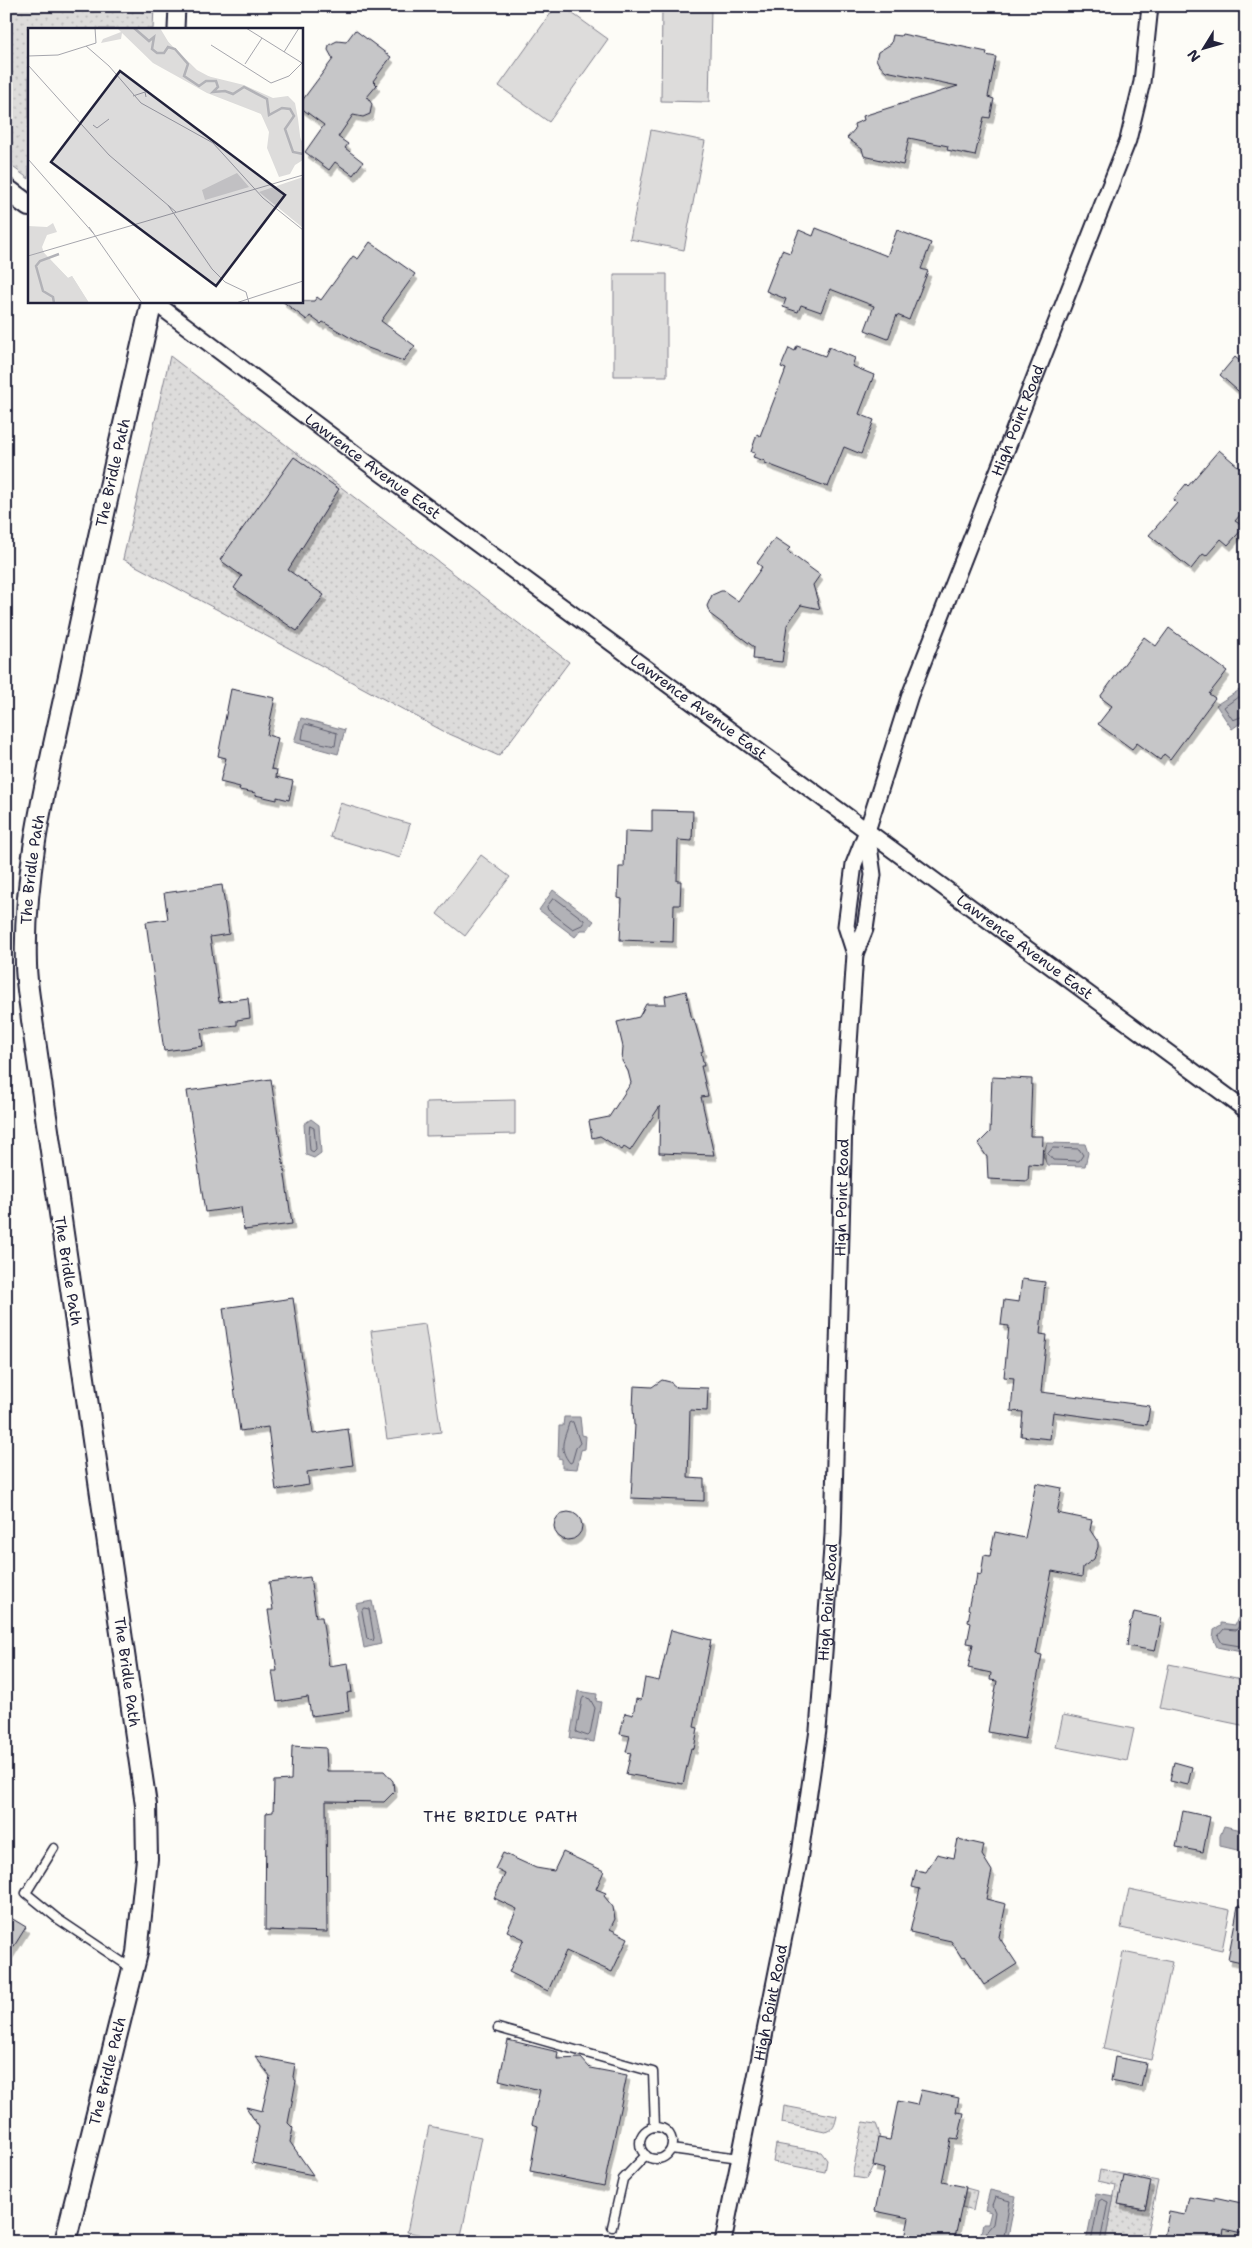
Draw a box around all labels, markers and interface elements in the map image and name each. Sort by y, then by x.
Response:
north arrow [1180,22,1230,72]
inset map [28,28,302,302]
text: N [1183,46,1204,66]
street label: High Point Road [987,361,1049,479]
street label: Lawrence Avenue East [301,409,445,524]
street label: The Bridle Path [91,416,135,529]
street label: Lawrence Avenue East [626,650,771,764]
street label: The Bridle Path [16,812,49,925]
street label: Lawrence Avenue East [952,890,1097,1004]
street label: High Point Road [830,1138,853,1257]
street label: The Bridle Path [49,1215,87,1327]
street label: High Point Road [813,1542,842,1662]
street label: The Bridle Path [109,1616,145,1728]
district label: THE BRIDLE PATH [423,1806,579,1827]
street label: High Point Road [749,1942,792,2063]
street label: The Bridle Path [84,2015,131,2128]

